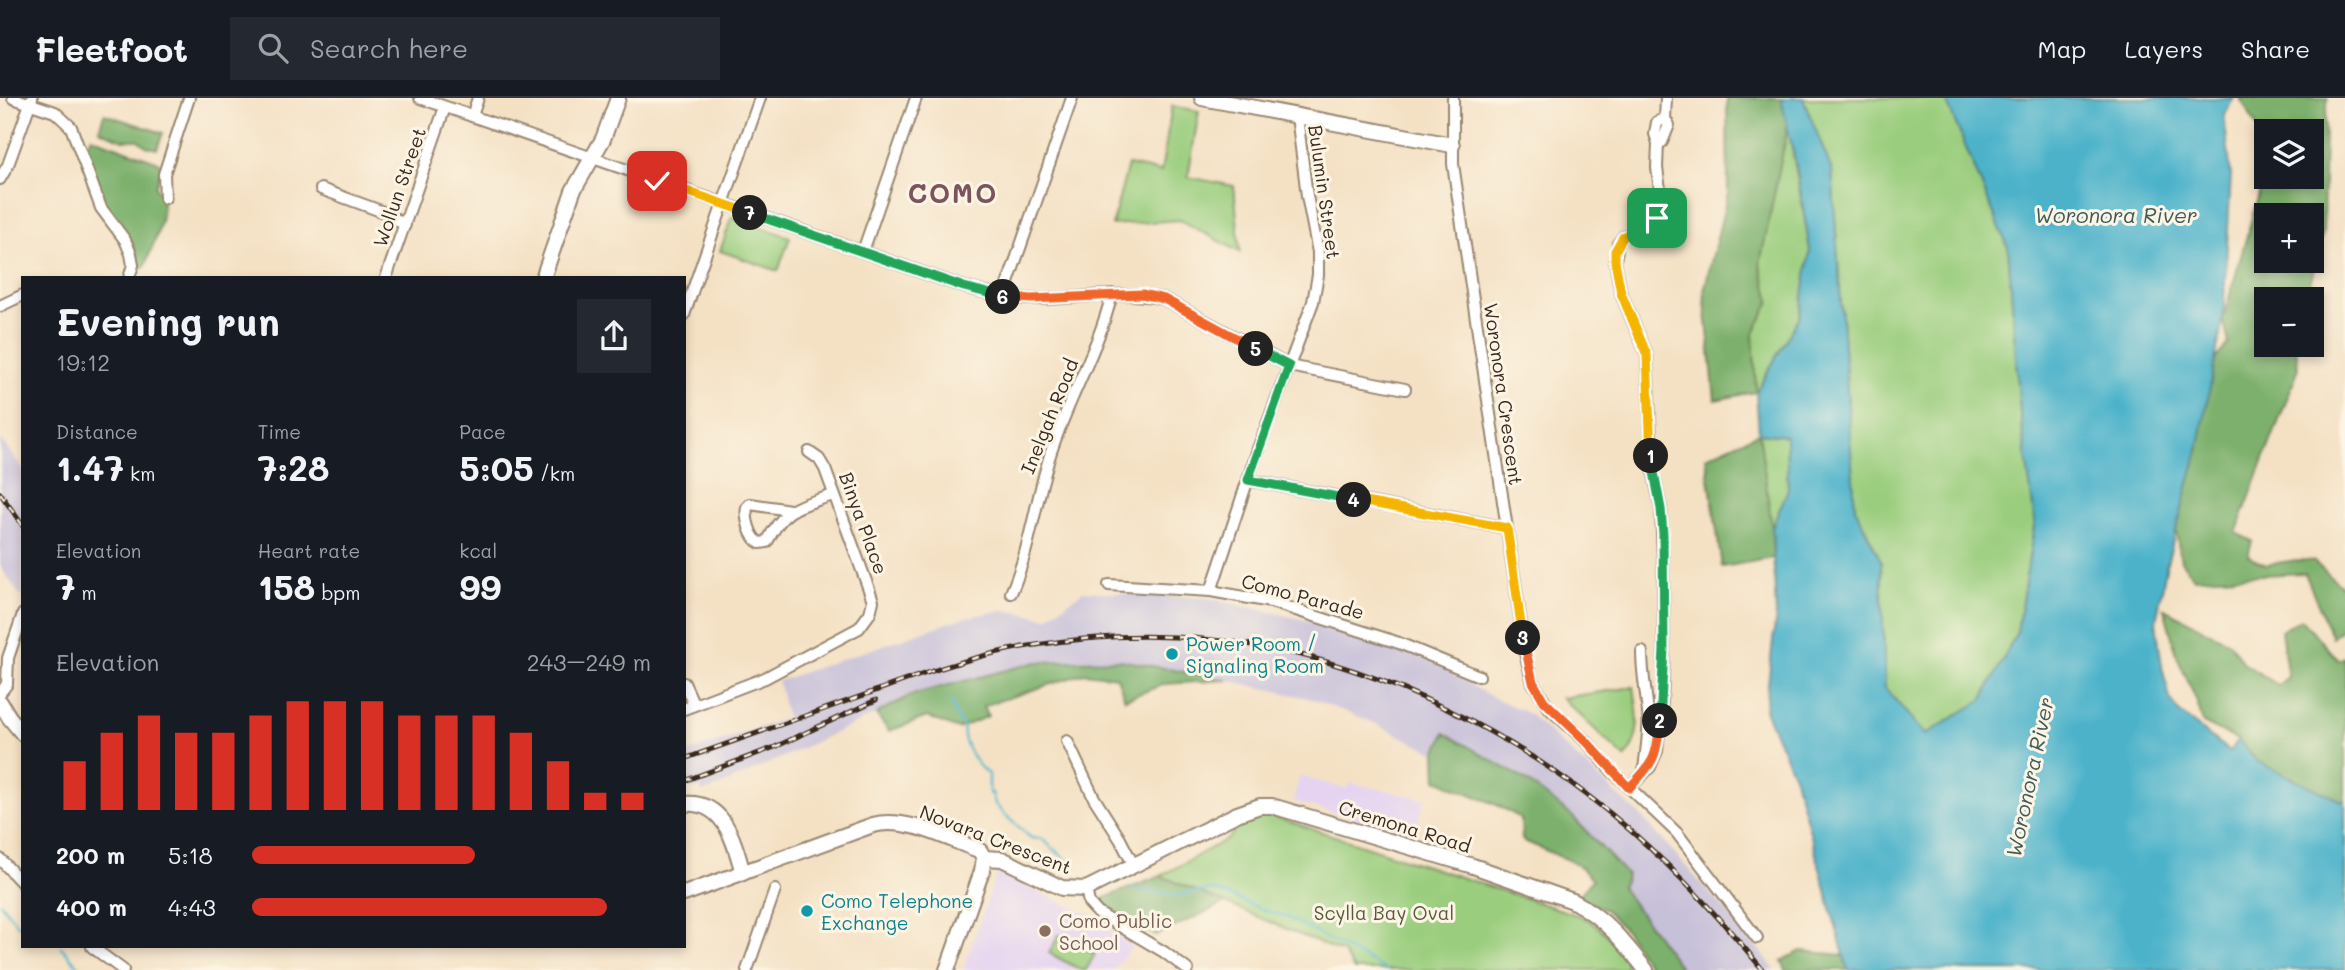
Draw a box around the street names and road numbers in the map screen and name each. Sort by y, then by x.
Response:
street label: Bulumin Street [1303,123,1347,261]
street label: Wollun Street [367,124,431,250]
street label: Woronora Crescent [1479,301,1529,487]
street label: Inelgah Road [1014,355,1084,477]
street label: Binya Place [834,468,894,578]
street label: Como Parade [1239,568,1367,624]
street label: Cremona Road [1336,794,1474,858]
street label: Novara Crescent [917,799,1075,879]

